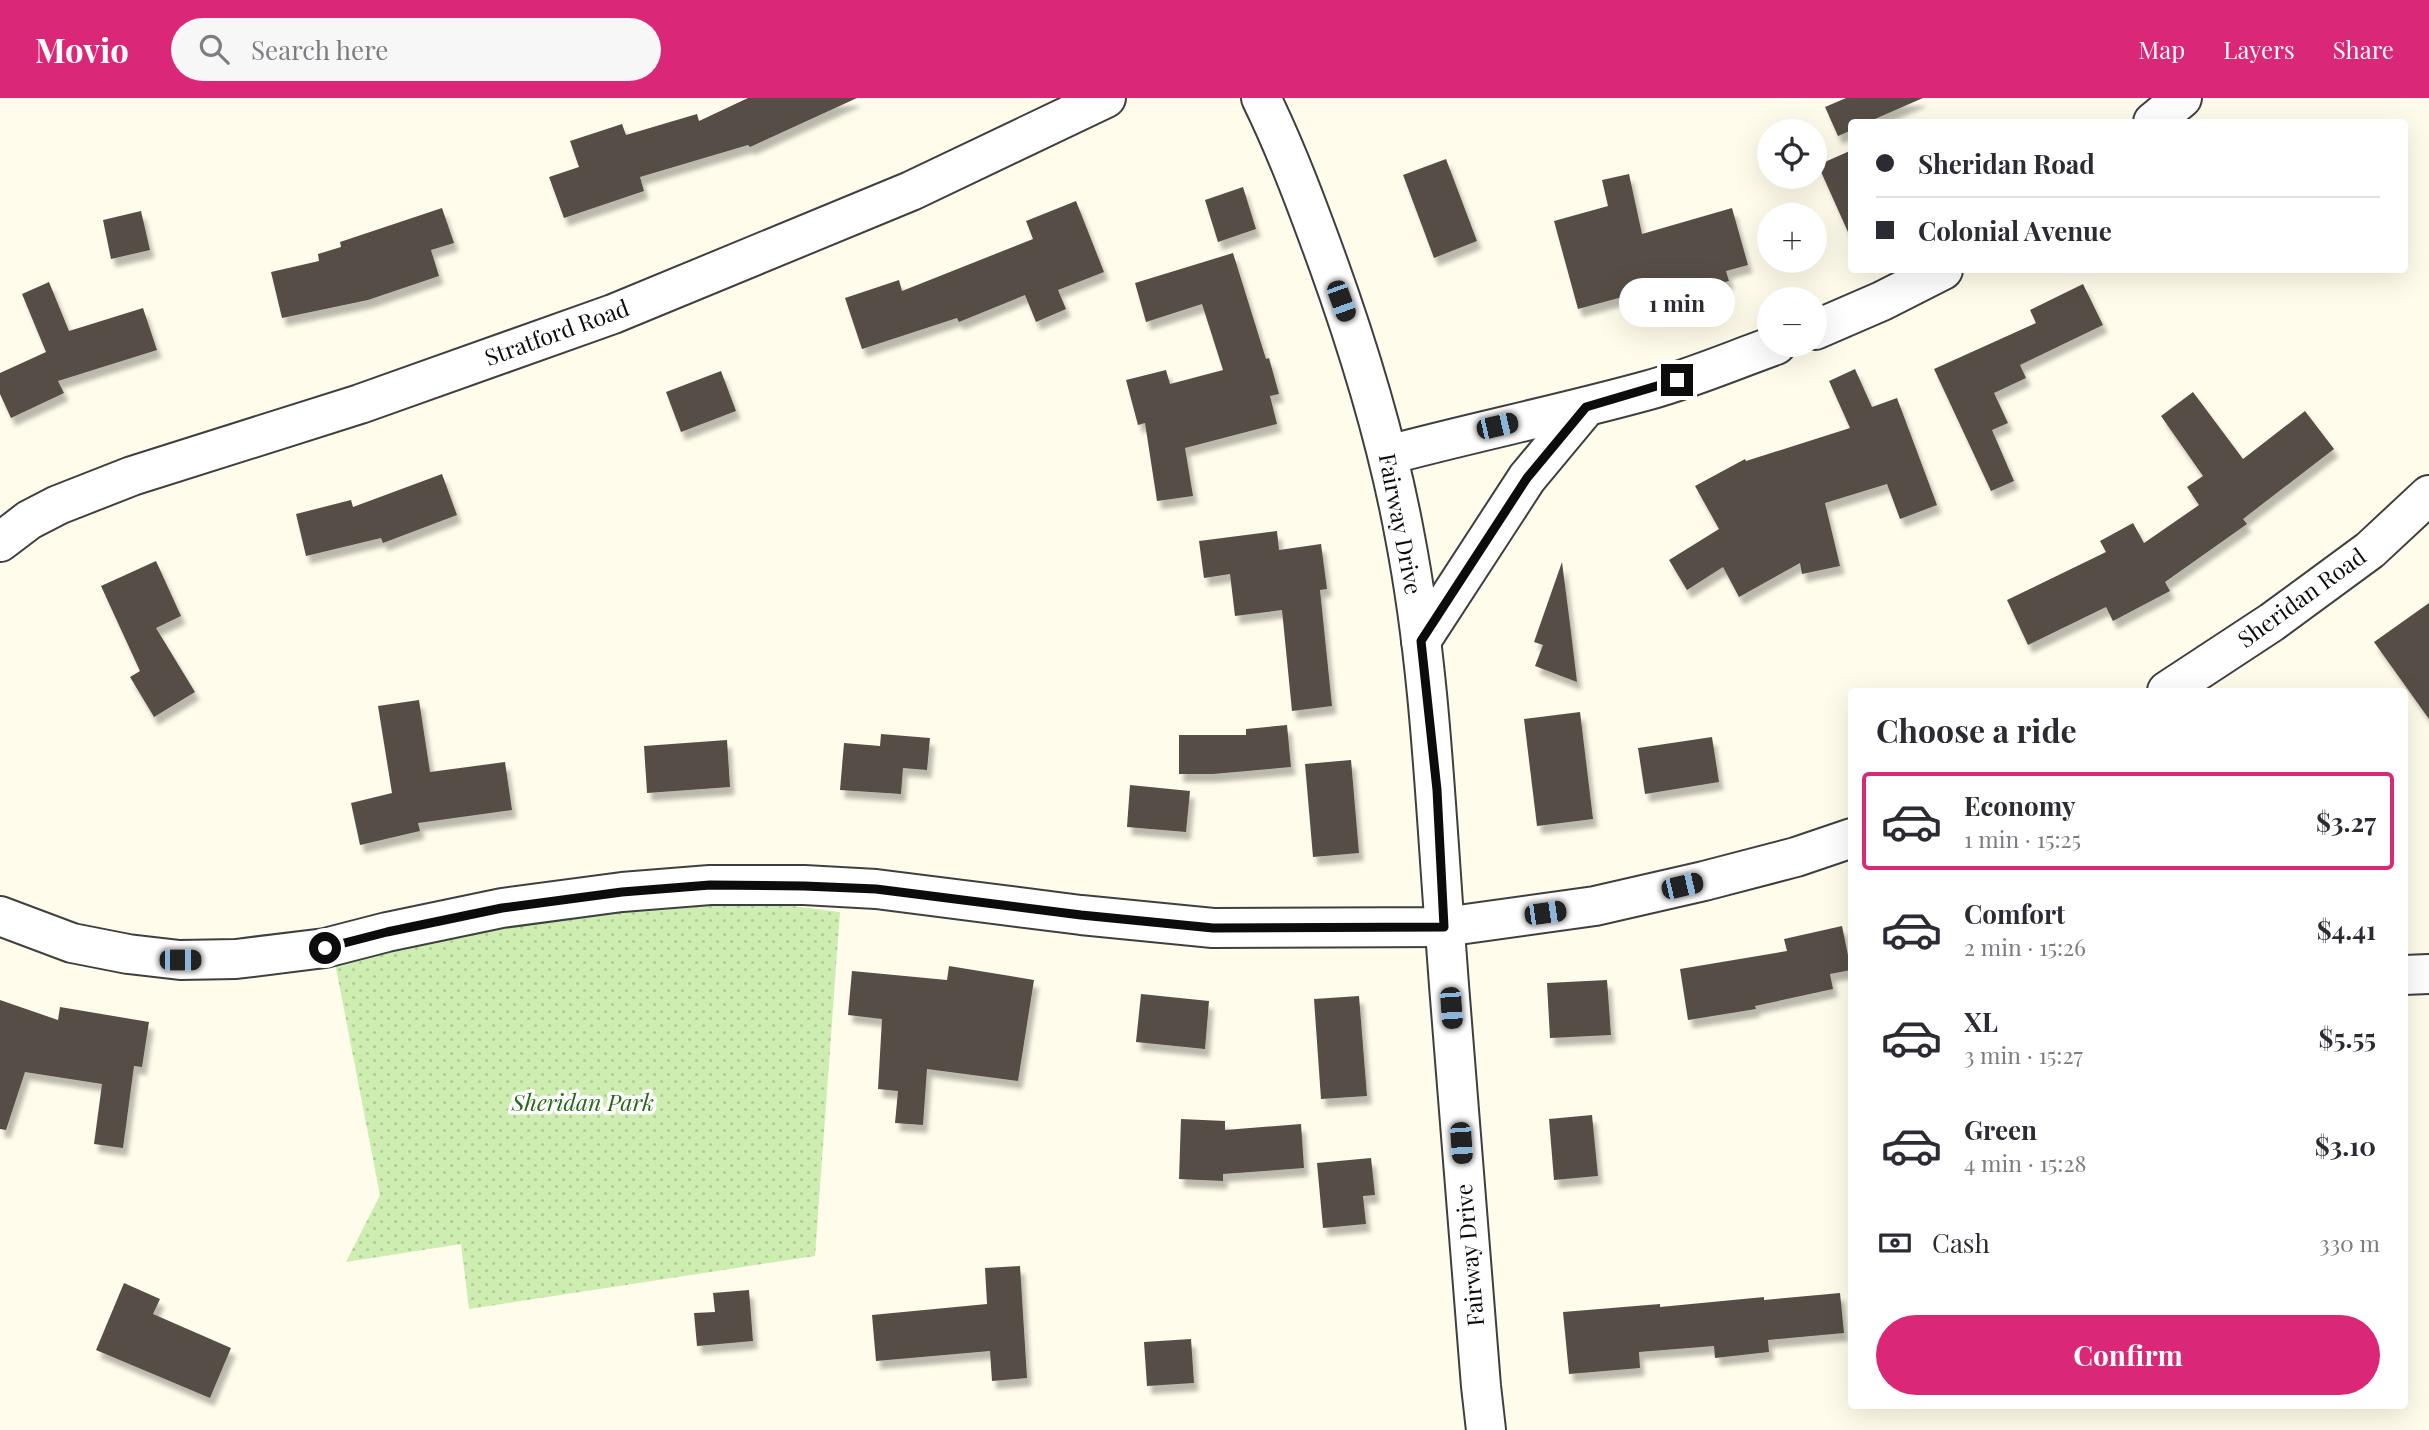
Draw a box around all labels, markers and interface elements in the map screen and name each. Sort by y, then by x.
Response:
search box [171,18,661,81]
text: Movio [35,27,129,71]
icon: search [195,30,233,68]
text: Search here [251,32,388,67]
text: Map [2139,33,2185,65]
text: Layers [2223,33,2295,65]
text: Share [2333,33,2394,65]
map controls [1757,119,1827,357]
button: locate [1757,119,1827,189]
text: Sheridan Road [1918,146,2095,181]
button: + [1757,203,1827,273]
text: Colonial Avenue [1918,213,2112,248]
car [1324,278,1359,324]
callout: 1 min [1619,278,1735,328]
text: 1 min [1649,287,1705,318]
button: − [1757,287,1827,357]
street label: Stratford Road [480,291,633,372]
route end [1661,364,1693,396]
car [1475,411,1520,441]
street label: Fairway Drive [1373,451,1430,597]
street label: Sheridan Road [2231,540,2371,654]
text: Choose a ride [1876,708,2077,751]
text: Economy [1964,788,2075,823]
icon: car [1880,790,1943,853]
text: $3.27 [2316,804,2376,839]
text: 1 min · 15:25 [1964,823,2081,854]
car [1660,871,1705,901]
text: Comfort [1964,896,2065,931]
icon: car [1880,898,1943,961]
car [1523,900,1568,926]
text: $4.41 [2317,912,2376,947]
text: 2 min · 15:26 [1964,931,2086,962]
route start [309,932,341,964]
car [160,950,202,971]
car [1440,986,1463,1030]
text: XL [1964,1004,1998,1039]
icon: car [1880,1006,1943,1069]
text: $5.55 [2319,1020,2376,1055]
text: 3 min · 15:27 [1964,1039,2083,1070]
park label: Sheridan Park [511,1086,654,1117]
text: Green [1964,1112,2037,1147]
icon: car [1880,1114,1943,1177]
car [1450,1121,1473,1165]
text: $3.10 [2315,1128,2376,1163]
text: 4 min · 15:28 [1964,1147,2086,1178]
street label: Fairway Drive [1447,1183,1490,1328]
icon: cash [1876,1224,1914,1262]
text: Cash [1932,1225,1990,1260]
text: 330 m [2319,1227,2380,1258]
button: Confirm [1876,1315,2380,1395]

